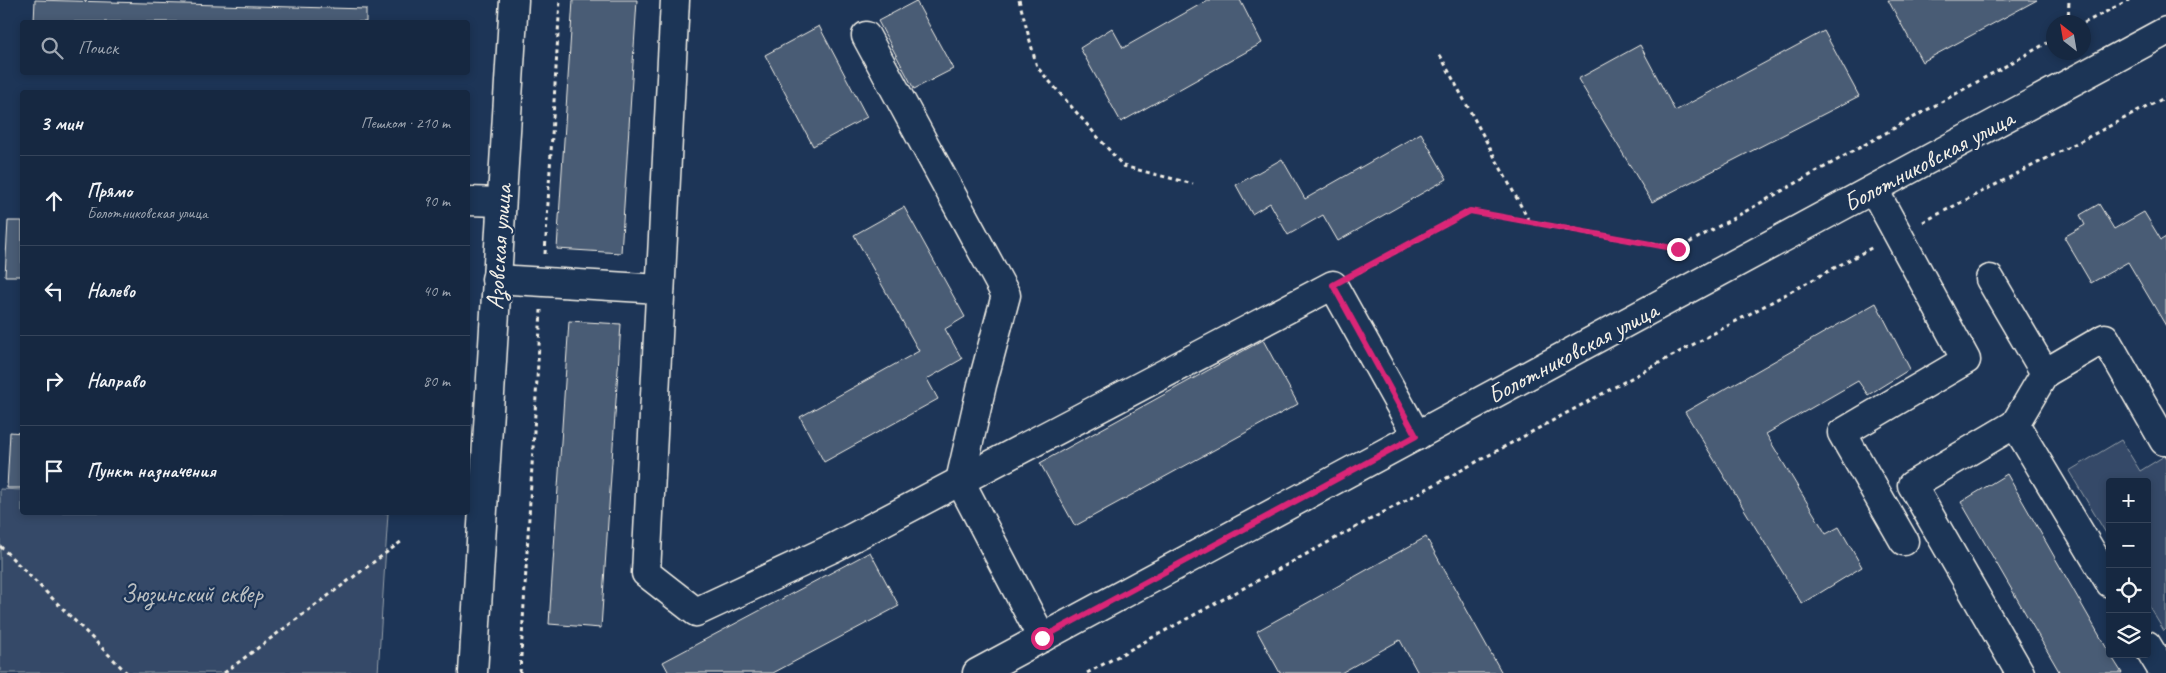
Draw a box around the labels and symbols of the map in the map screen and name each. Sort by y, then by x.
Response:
north arrow [2046,15,2091,60]
street label: Болотниковская улица [1838,101,2022,219]
street label: Азовская улица [479,181,521,311]
route end [1667,238,1690,261]
street label: Болотниковская улица [1482,293,1666,411]
park label: Зюзинский сквер [121,578,264,611]
route start [1031,627,1054,650]

